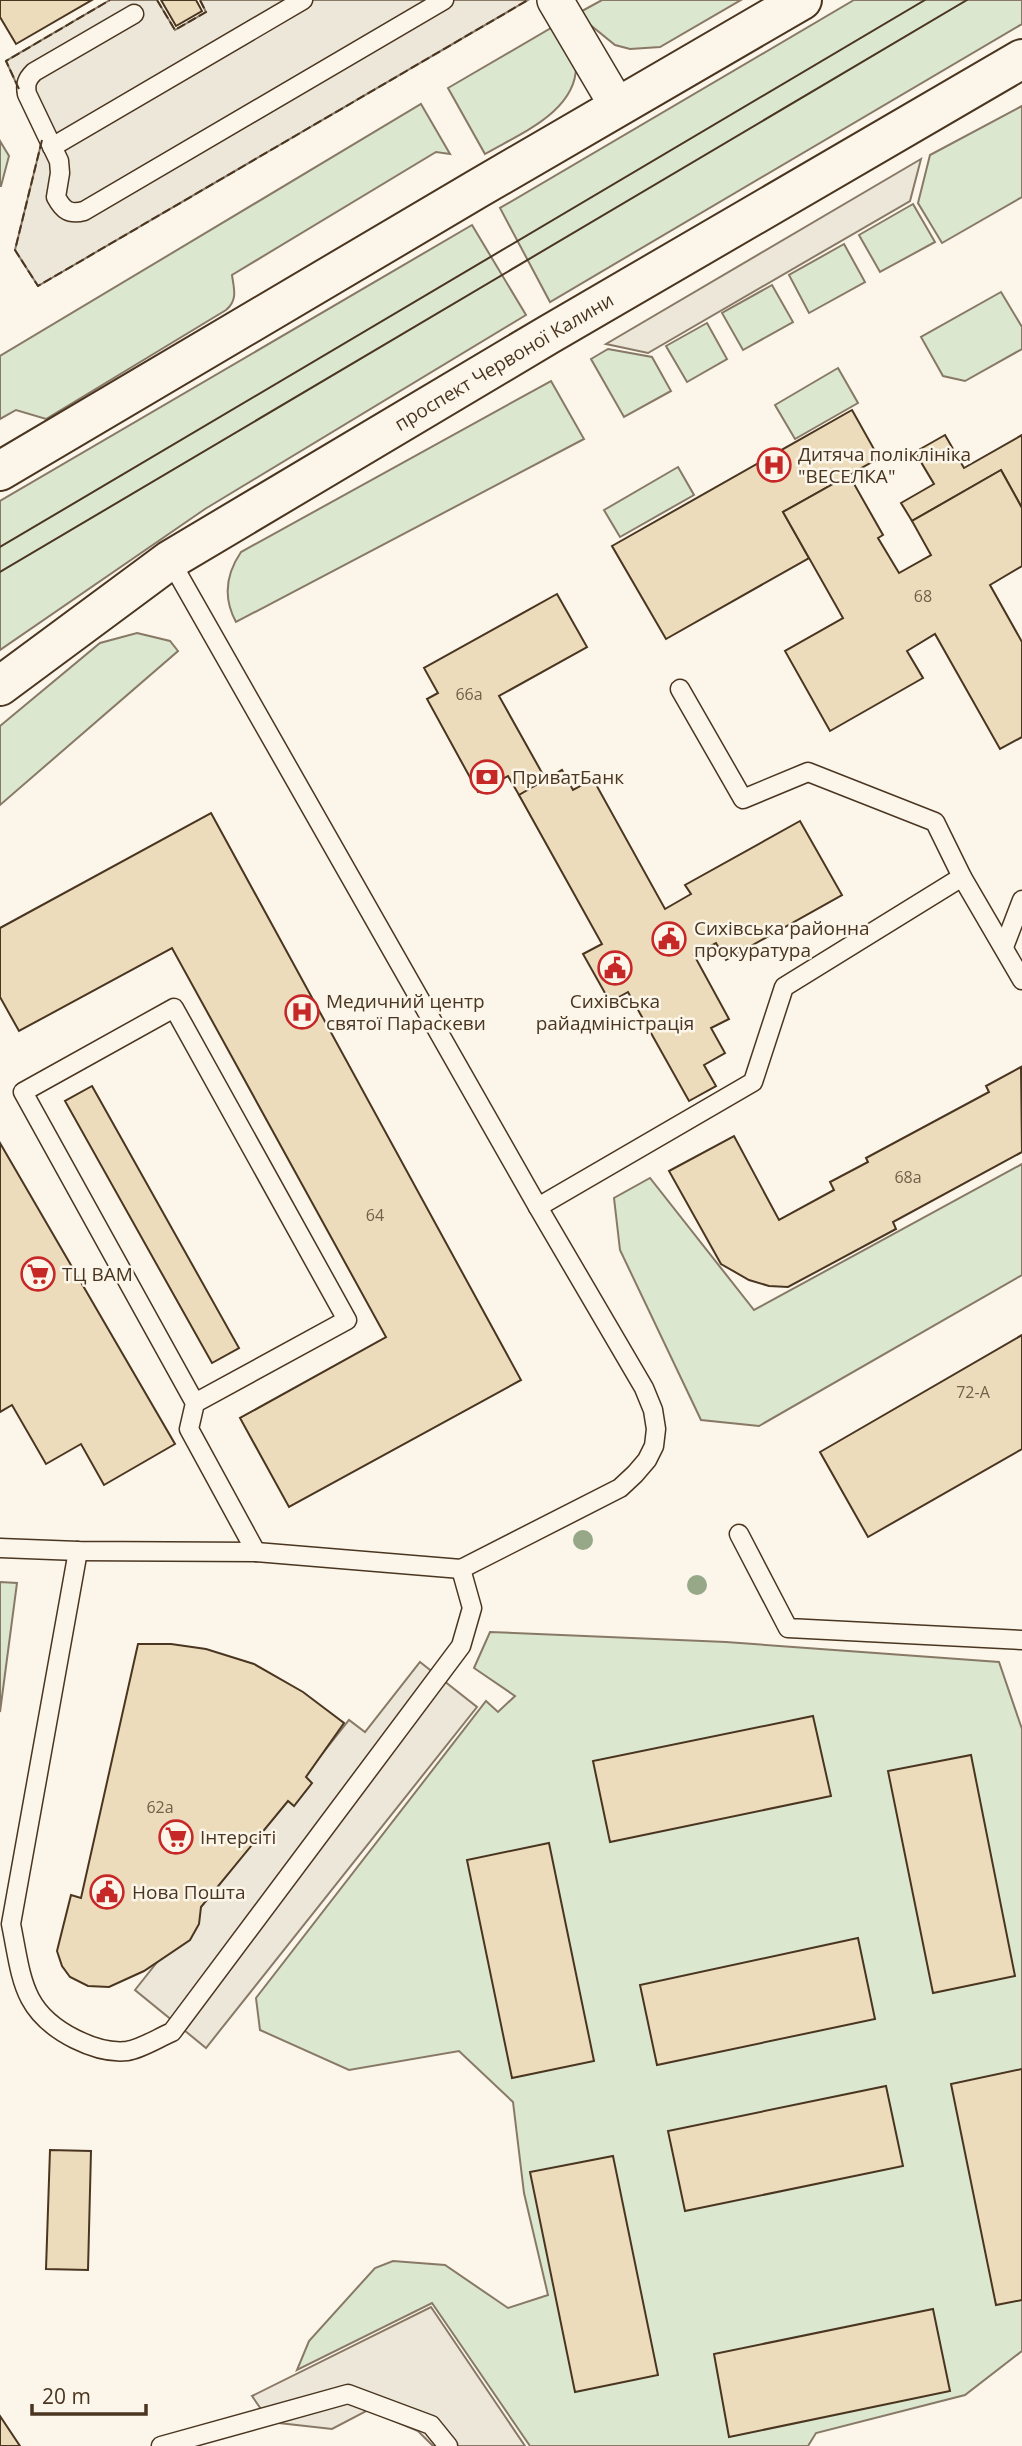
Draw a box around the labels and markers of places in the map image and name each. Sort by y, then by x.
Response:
place label: Дитяча поліклініка "ВЕСЕЛКА" [798,441,971,489]
hospital icon: Дитяча поліклініка "ВЕСЕЛКА" [755,446,793,484]
bank icon: ПриватБанк [468,758,506,796]
place label: ПриватБанк [512,764,624,790]
place label: Сихівська районна прокуратура [694,915,870,963]
public building icon: Сихівська районна прокуратура [650,920,688,958]
public building icon: Сихівська райадміністрація [596,949,634,987]
place label: Медичний центр святої Параскеви [326,988,486,1036]
place label: Сихівська райадміністрація [536,988,694,1036]
hospital icon: Медичний центр святої Параскеви [283,993,321,1031]
supermarket icon: ТЦ ВАМ [19,1255,57,1293]
place label: ТЦ ВАМ [62,1261,133,1287]
supermarket icon: Інтерсіті [157,1818,195,1856]
place label: Інтерсіті [200,1824,276,1850]
public building icon: Нова Пошта [88,1873,126,1911]
place label: Нова Пошта [132,1879,246,1905]

